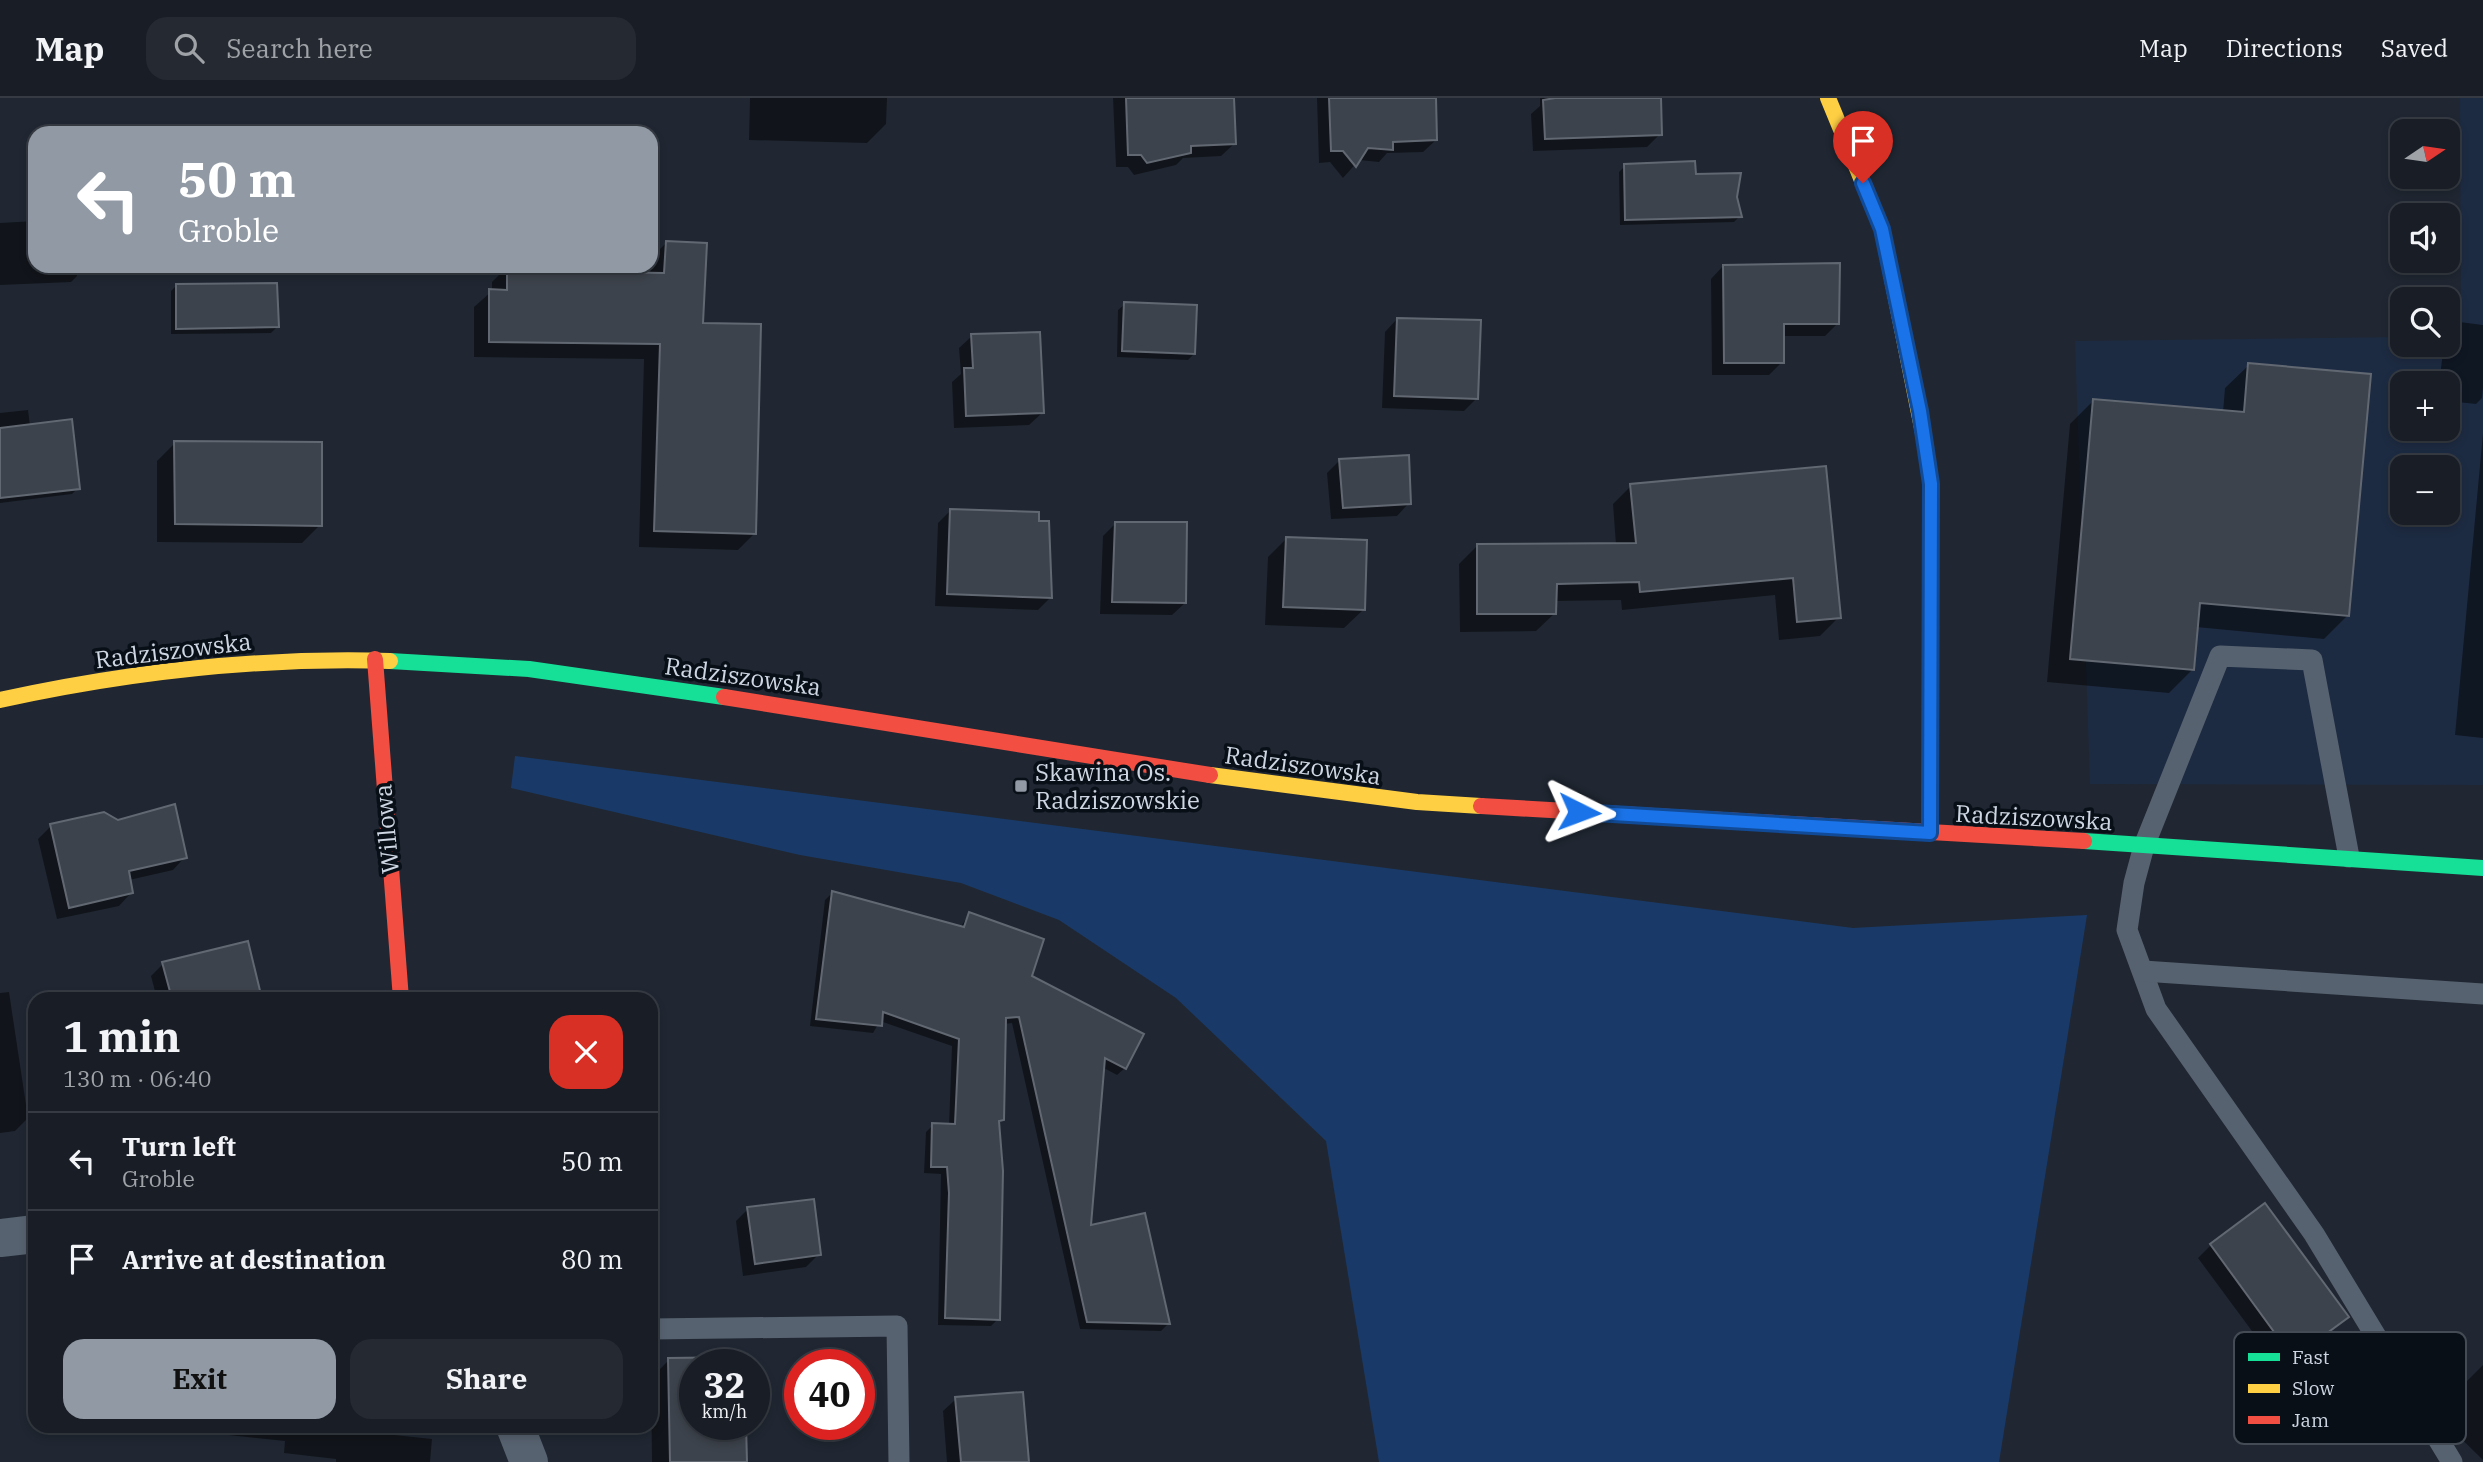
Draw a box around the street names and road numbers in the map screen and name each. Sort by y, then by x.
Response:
street label: Radziszowska [93,625,253,675]
street label: Radziszowska [663,649,823,703]
street label: Radziszowska [1223,738,1383,792]
street label: Willowa [366,783,406,875]
street label: Radziszowska [1954,797,2114,837]

